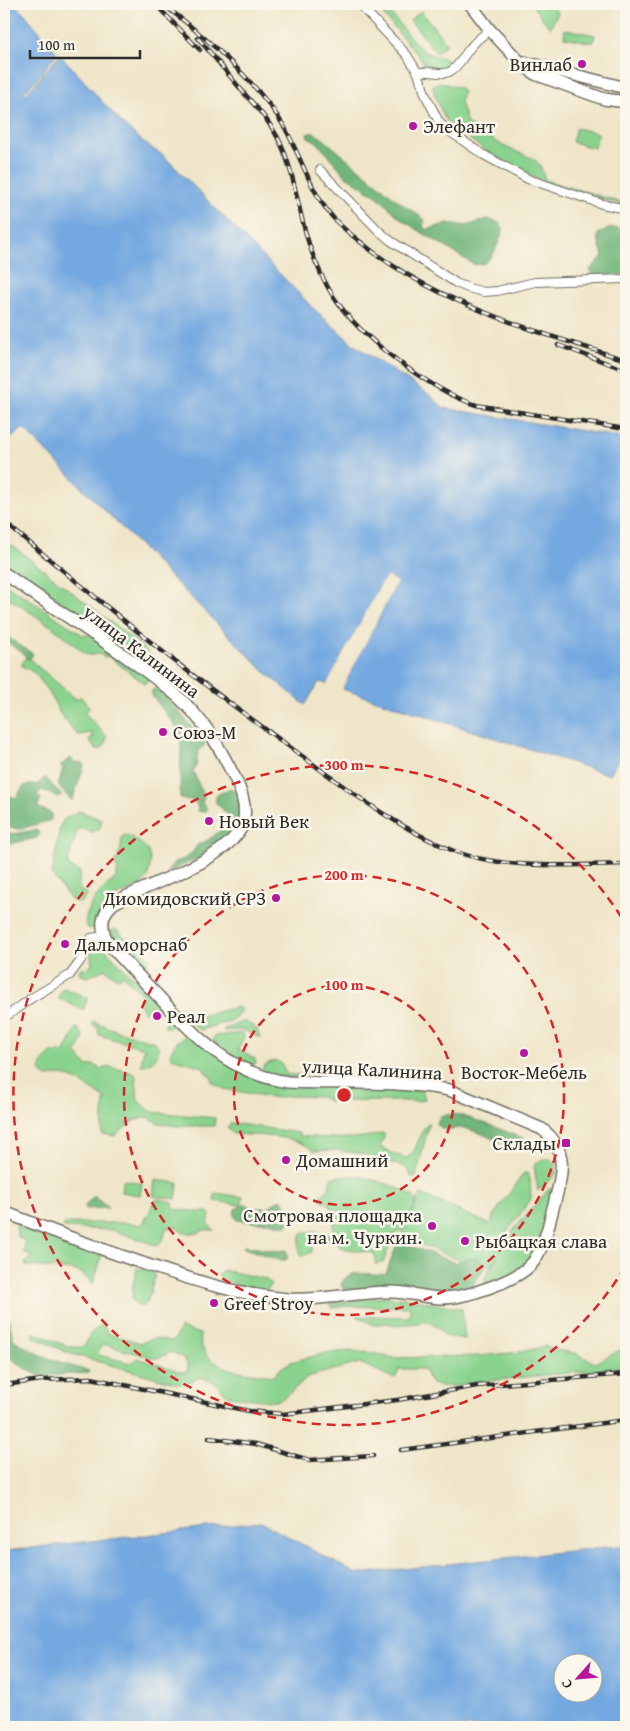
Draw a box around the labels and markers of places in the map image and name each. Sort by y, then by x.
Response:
place label: Винлаб [510,50,572,78]
marker: Винлаб [576,58,588,70]
place label: Элефант [423,112,496,140]
marker: Элефант [407,120,419,132]
place label: Союз-М [173,718,237,746]
marker: Союз-М [157,726,169,738]
place label: Новый Век [219,807,309,835]
marker: Новый Век [203,815,215,827]
place label: Диомидовский СРЗ [102,884,266,912]
marker: Диомидовский СРЗ [270,892,282,904]
place label: Дальморснаб [74,930,188,958]
marker: Дальморснаб [59,938,71,950]
place label: Реал [167,1002,206,1030]
marker: Реал [151,1010,163,1022]
marker: Восток-Мебель [518,1047,530,1059]
place label: Восток-Мебель [461,1058,587,1086]
centre of rings [335,1086,353,1104]
place label: Склады [493,1129,556,1157]
marker: Склады [560,1137,572,1149]
place label: Домашний [295,1146,388,1174]
marker: Домашний [280,1154,292,1166]
place label: Смотровая площадка на м. Чуркин. [243,1201,422,1251]
marker: Смотровая площадка на м. Чуркин. [426,1220,438,1232]
place label: Рыбацкая слава [475,1227,607,1255]
marker: Рыбацкая слава [459,1235,471,1247]
place label: Greef Stroy [224,1289,314,1317]
marker: Greef Stroy [208,1297,220,1309]

